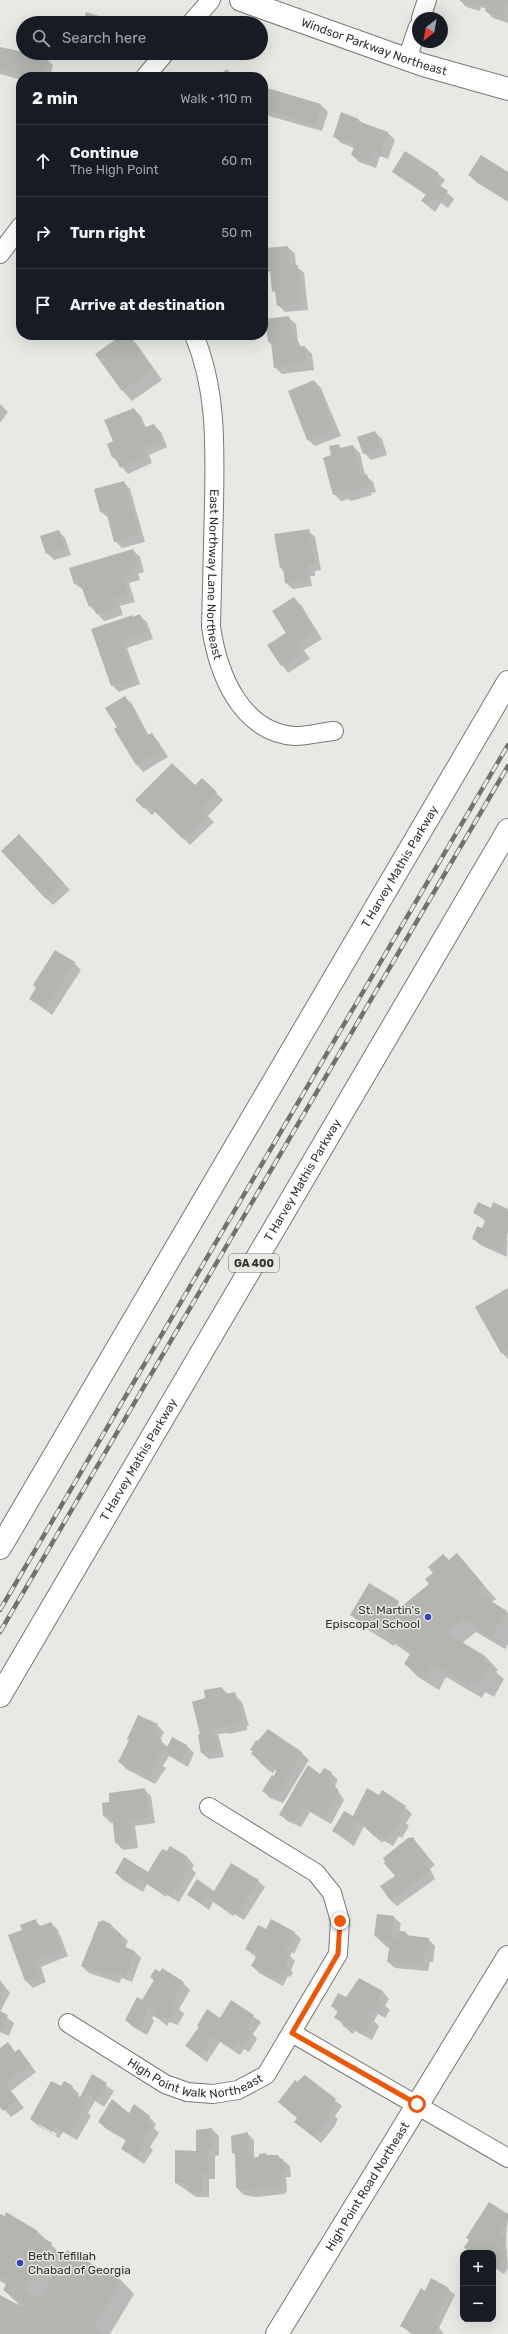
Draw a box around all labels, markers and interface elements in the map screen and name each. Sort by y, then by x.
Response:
north arrow [412,12,448,48]
street label: Windsor Parkway Northeast [299,15,449,78]
search box [16,16,268,60]
icon: search [30,27,52,49]
text: Search here [62,29,146,47]
text: 2 min [32,88,78,108]
text: Walk · 110 m [180,91,252,106]
text: Continue [70,144,139,162]
icon: ahead [32,150,54,172]
text: 60 m [221,153,252,168]
text: The High Point [70,162,159,177]
icon: right [32,222,54,244]
text: Turn right [70,224,145,242]
text: 50 m [221,225,252,240]
icon: arrive [32,294,54,316]
text: Arrive at destination [70,296,225,314]
street label: East Northway Lane Northeast [204,489,225,661]
street label: T Harvey Mathis Parkway [358,803,441,930]
street label: T Harvey Mathis Parkway [261,1116,344,1244]
road number: GA 400 [229,1254,279,1272]
street label: T Harvey Mathis Parkway [97,1396,180,1523]
place label: St. Martin's Episcopal School [325,1603,420,1631]
marker: St. Martin's Episcopal School [423,1612,433,1622]
route end [331,1912,349,1930]
street label: High Point Walk Northeast [125,2055,265,2101]
route start [408,2095,426,2113]
street label: High Point Road Northeast [323,2119,412,2253]
place label: Beth Tefillah Chabad of Georgia [28,2249,131,2277]
map controls [460,2250,496,2322]
button: + [460,2250,496,2286]
marker: Beth Tefillah Chabad of Georgia [15,2258,25,2268]
button: − [460,2286,496,2322]

